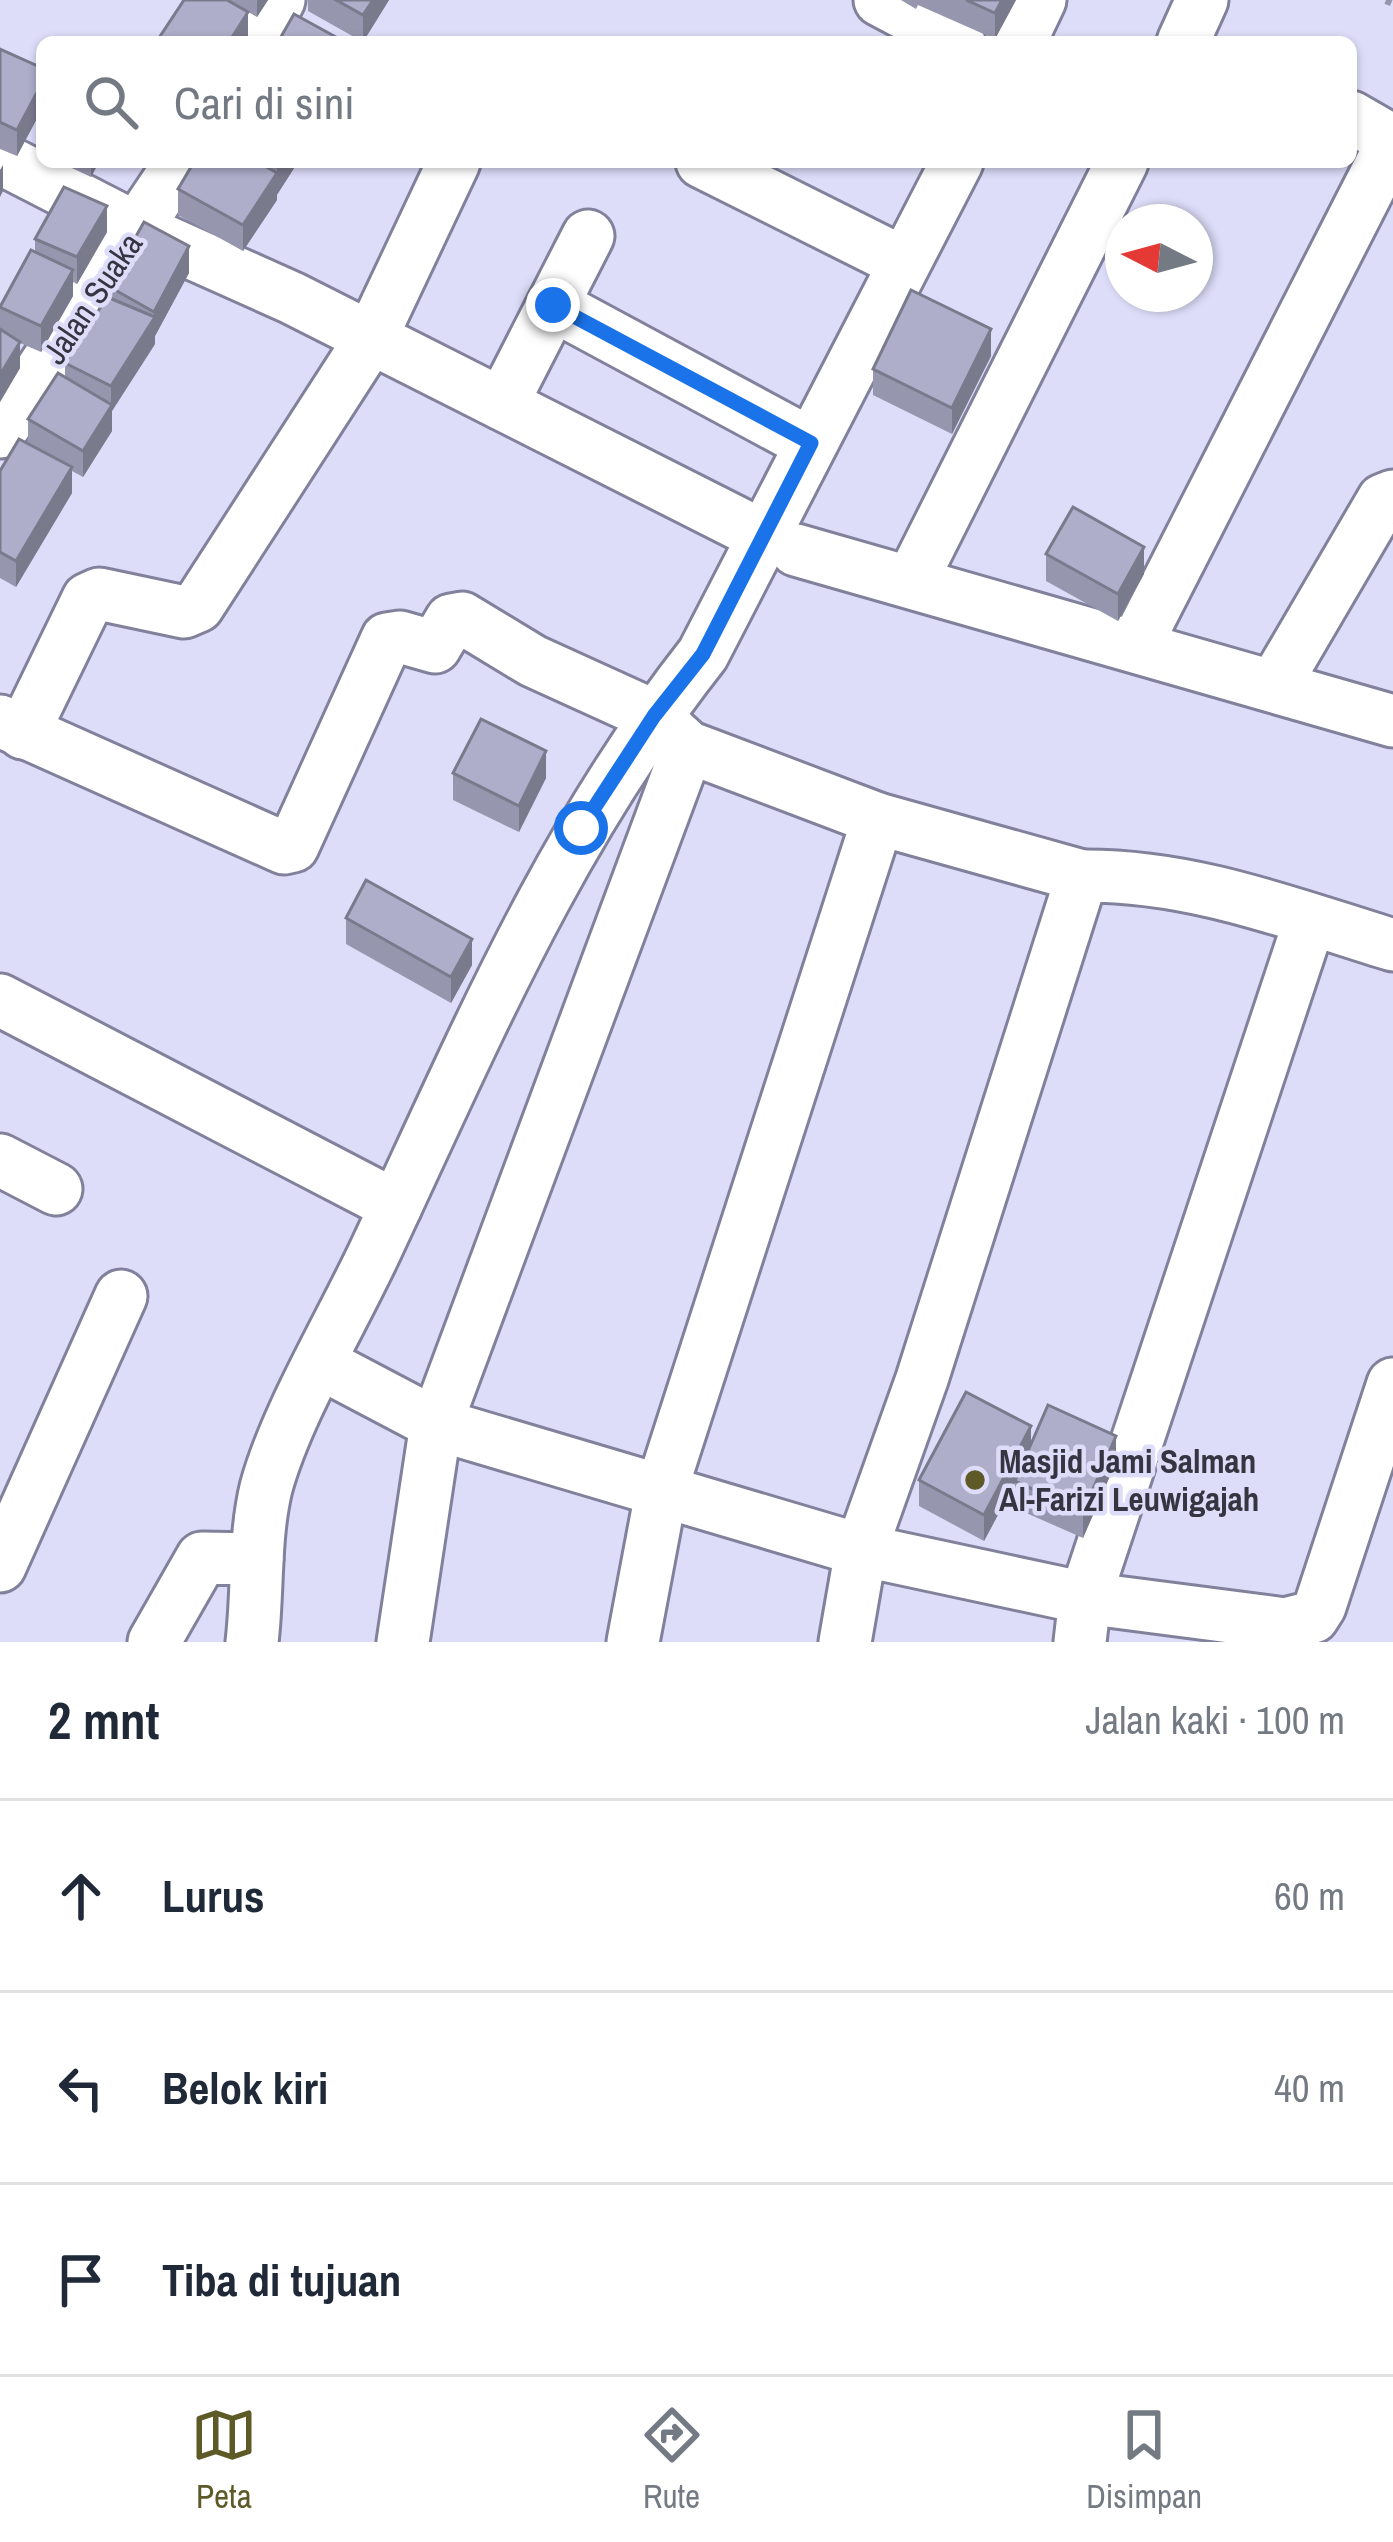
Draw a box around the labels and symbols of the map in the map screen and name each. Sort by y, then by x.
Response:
north arrow [1105,204,1213,312]
street label: Jalan Suaka [32,224,152,372]
route end [526,278,580,332]
route start [554,801,608,855]
place label: Masjid Jami Salman Al-Farizi Leuwigajah [999,1439,1259,1521]
marker: Masjid Jami Salman Al-Farizi Leuwigajah [962,1467,988,1493]

